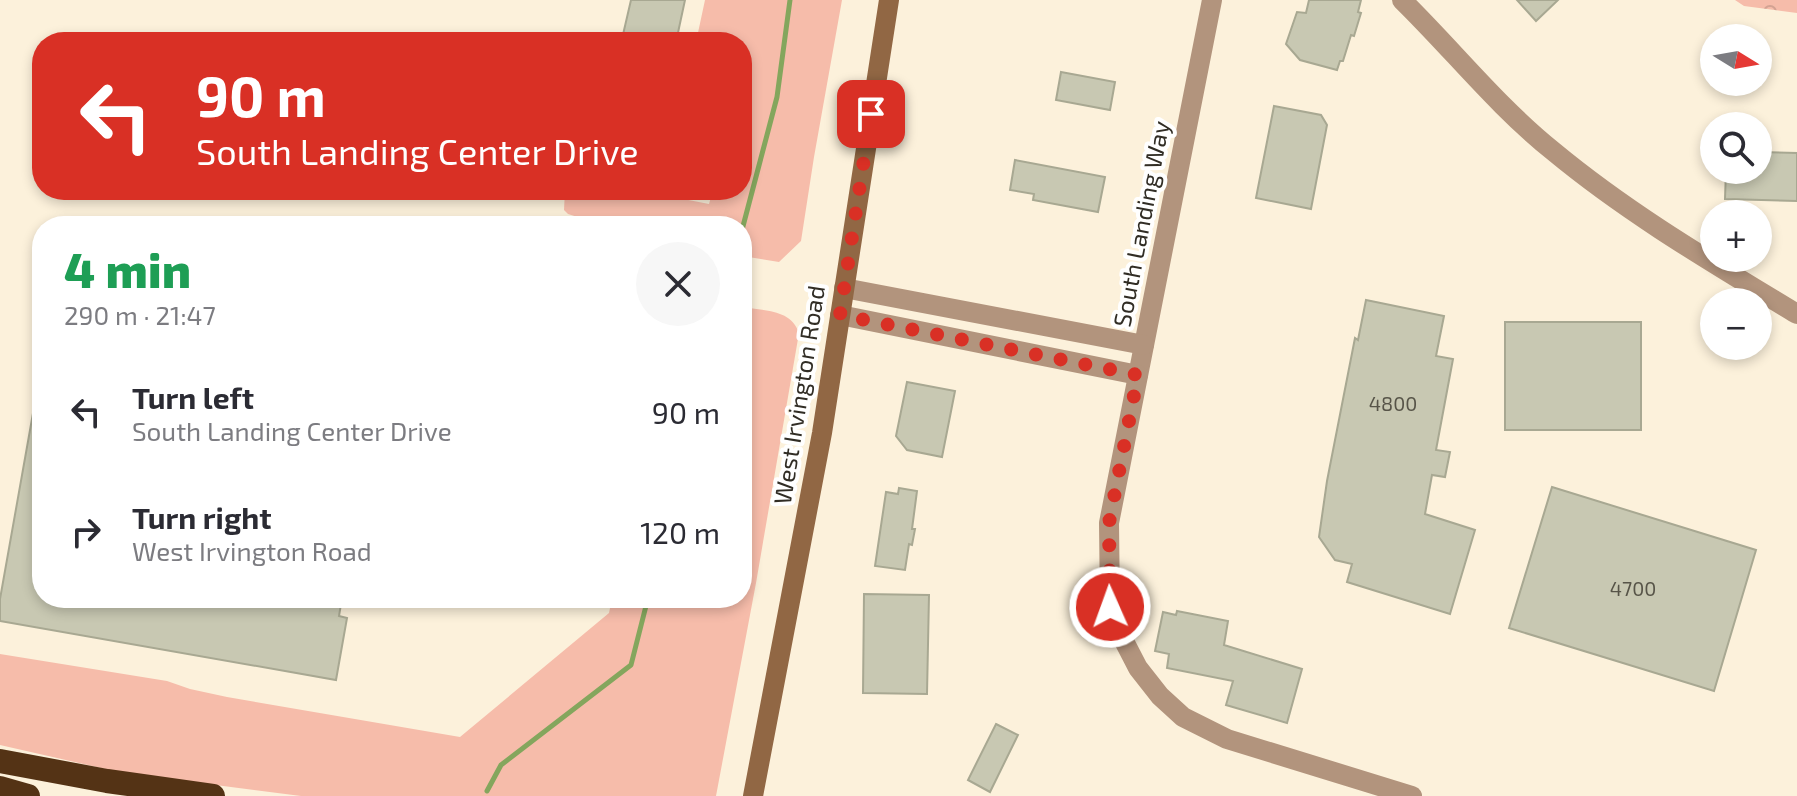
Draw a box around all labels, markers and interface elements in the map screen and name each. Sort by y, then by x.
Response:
north arrow [1700,24,1772,96]
map controls [1700,24,1772,360]
text: 90 m [196,61,326,128]
icon: left [64,64,168,168]
pin [837,80,905,148]
icon: arrive [849,92,893,136]
button: search [1700,112,1772,184]
street label: South Landing Way [1106,118,1175,329]
text: South Landing Center Drive [196,129,639,172]
button: + [1700,200,1772,272]
text: 4 min [64,240,191,298]
button: close [636,242,720,326]
street label: West Irvington Road [767,283,830,506]
button: − [1700,288,1772,360]
text: 290 m · 21:47 [64,299,216,330]
text: Turn left [132,379,254,415]
icon: left [64,390,108,434]
house number: 4800 [1369,391,1417,415]
text: 90 m [652,394,720,430]
text: South Landing Center Drive [132,415,452,446]
text: Turn right [132,499,272,535]
icon: right [64,510,108,554]
text: 120 m [640,514,720,550]
text: West Irvington Road [132,535,372,566]
position arrow [1068,565,1152,649]
house number: 4700 [1610,576,1656,600]

